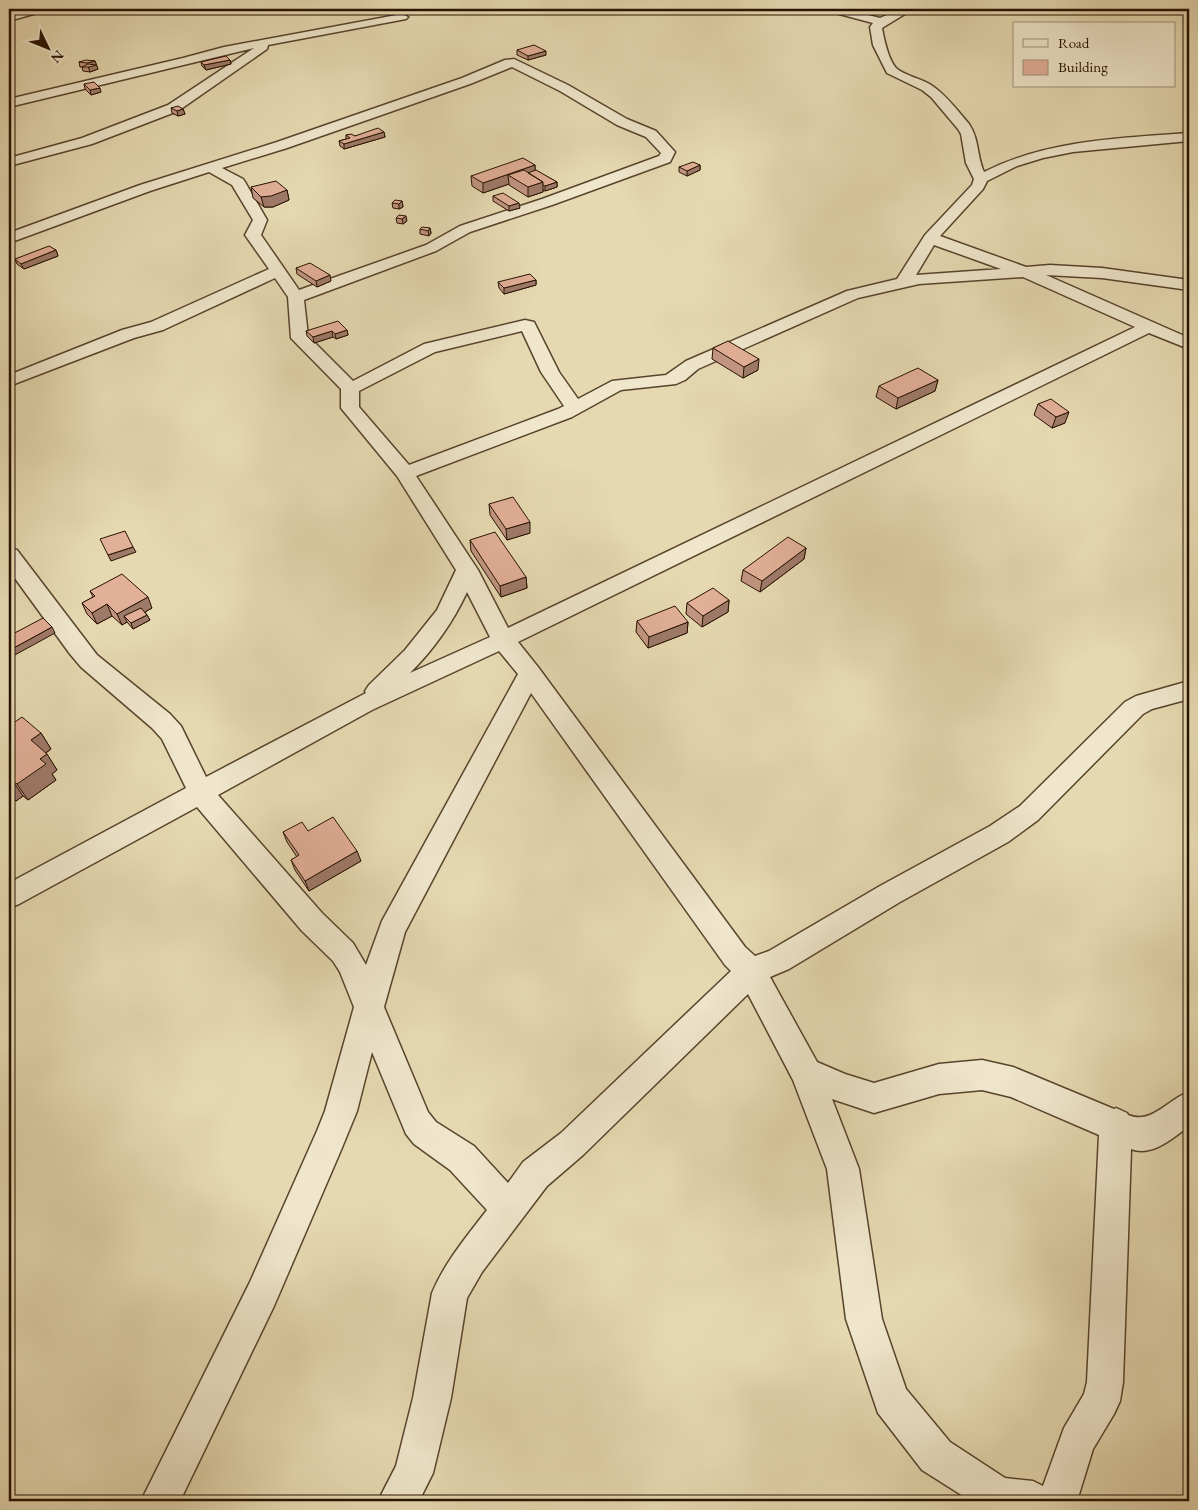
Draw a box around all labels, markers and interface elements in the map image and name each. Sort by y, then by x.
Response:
north arrow [22,22,72,72]
legend [1013,22,1176,88]
text: Road [1058,33,1090,52]
text: N [47,47,68,68]
text: Building [1058,57,1108,76]

